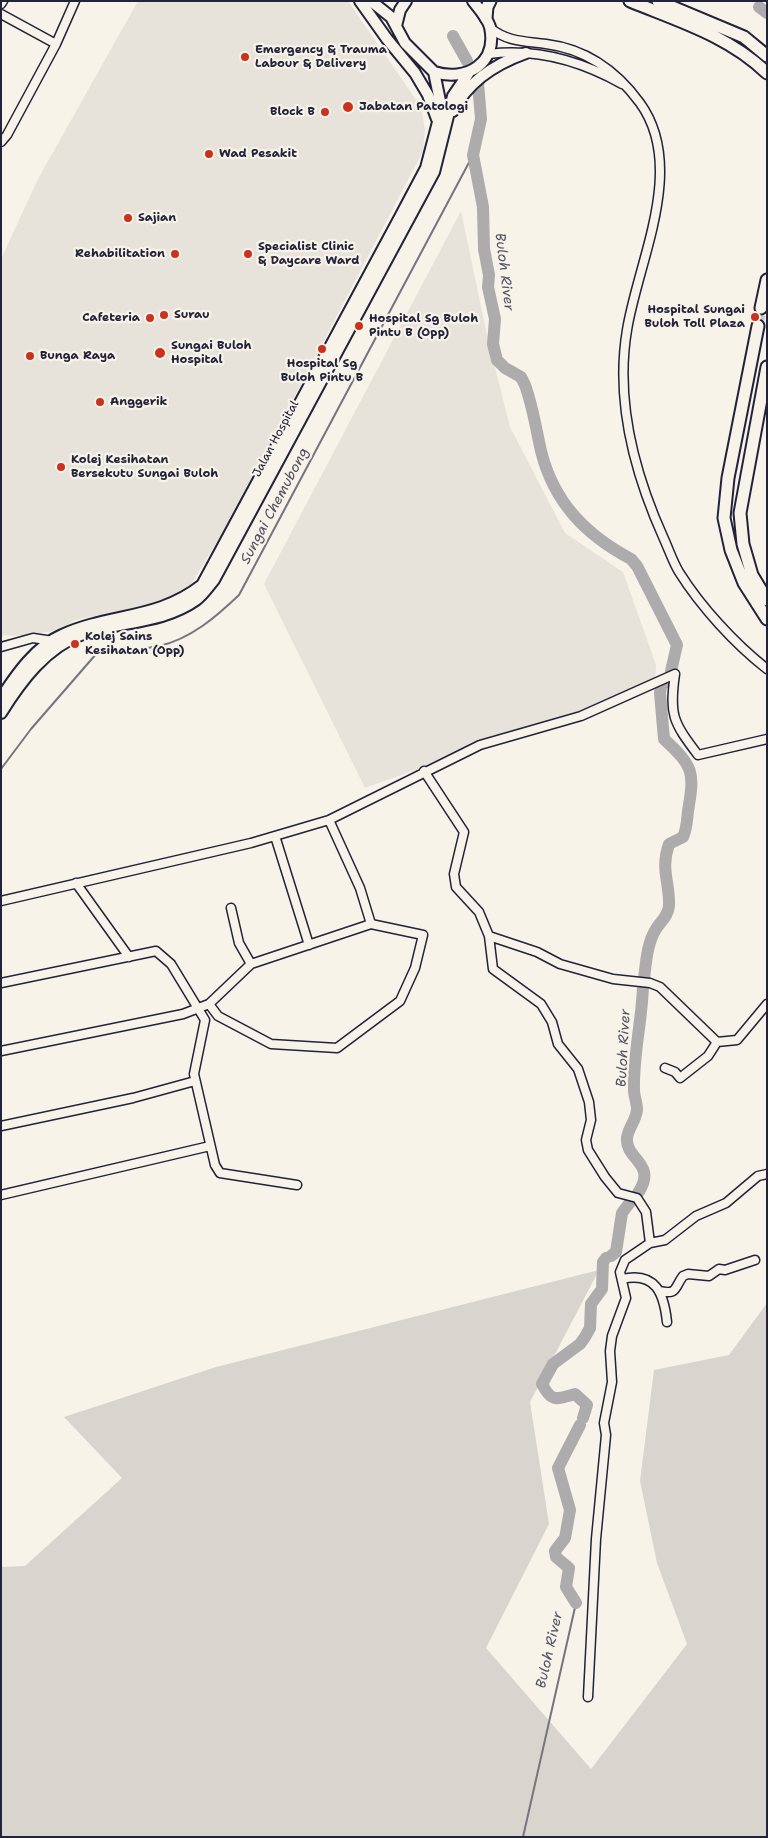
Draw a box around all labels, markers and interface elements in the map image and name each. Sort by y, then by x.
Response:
place label: Emergency & Trauma Labour & Delivery [255,43,387,71]
marker: Emergency & Trauma Labour & Delivery [239,51,251,63]
marker: Jabatan Patologi [341,100,355,114]
place label: Jabatan Patologi [359,100,468,114]
place label: Block B [270,105,315,119]
marker: Block B [319,106,331,118]
place label: Wad Pesakit [219,147,297,161]
marker: Wad Pesakit [203,148,215,160]
place label: Sajian [138,211,176,225]
marker: Sajian [122,212,134,224]
water label: Buloh River [491,232,517,312]
place label: Specialist Clinic & Daycare Ward [258,240,360,268]
place label: Rehabilitation [75,247,165,261]
marker: Rehabilitation [169,248,181,260]
marker: Specialist Clinic & Daycare Ward [242,248,254,260]
place label: Hospital Sungai Buloh Toll Plaza [644,303,745,331]
place label: Surau [174,308,210,322]
marker: Surau [158,309,170,321]
place label: Cafeteria [82,311,140,325]
marker: Hospital Sungai Buloh Toll Plaza [749,311,761,323]
marker: Cafeteria [144,312,156,324]
place label: Hospital Sg Buloh Pintu B (Opp) [369,312,478,340]
marker: Hospital Sg Buloh Pintu B (Opp) [353,320,365,332]
place label: Sungai Buloh Hospital [171,339,252,367]
marker: Hospital Sg Buloh Pintu B [316,343,328,355]
marker: Sungai Buloh Hospital [153,346,167,360]
place label: Bunga Raya [40,349,115,363]
marker: Bunga Raya [24,350,36,362]
place label: Hospital Sg Buloh Pintu B [281,357,363,385]
place label: Anggerik [110,395,167,409]
marker: Anggerik [94,396,106,408]
street label: Jalan Hospital [250,398,302,480]
water label: Sungai Chemubong [237,445,313,567]
place label: Kolej Kesihatan Bersekutu Sungai Buloh [71,453,218,481]
marker: Kolej Kesihatan Bersekutu Sungai Buloh [55,461,67,473]
place label: Kolej Sains Kesihatan (Opp) [85,630,185,658]
marker: Kolej Sains Kesihatan (Opp) [69,638,81,650]
water label: Buloh River [614,1008,634,1088]
water label: Buloh River [533,1610,567,1690]

